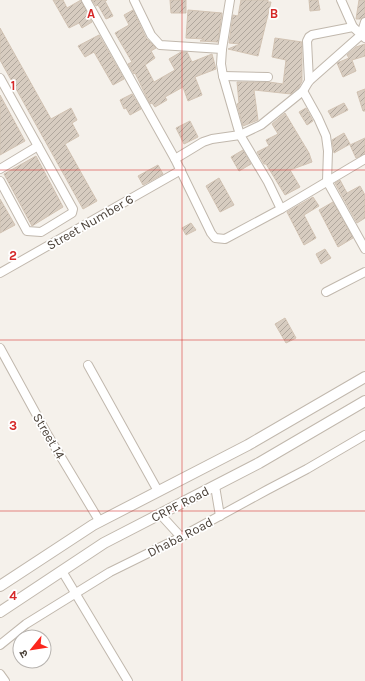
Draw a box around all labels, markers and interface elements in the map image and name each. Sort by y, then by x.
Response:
text: A [87,6,95,21]
text: B [270,6,278,21]
text: 1 [11,78,15,93]
street label: Street Number 6 [44,191,136,253]
text: 2 [9,248,17,263]
street label: Street 14 [30,410,68,462]
text: 3 [9,418,17,433]
street label: CRPF Road [149,483,211,525]
street label: Dhaba Road [145,514,215,560]
text: 4 [9,588,17,603]
north arrow [12,629,52,669]
text: उ [16,647,31,660]

